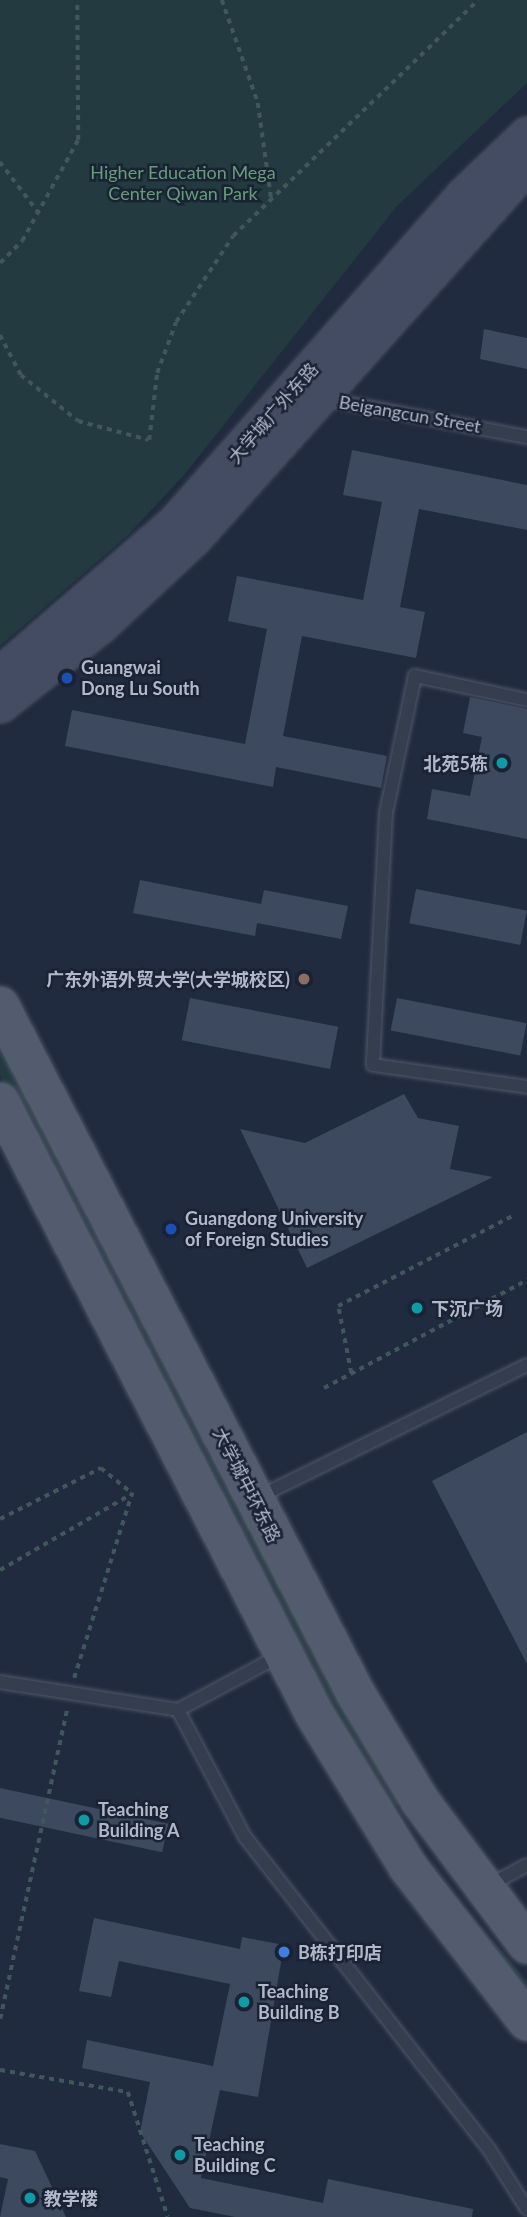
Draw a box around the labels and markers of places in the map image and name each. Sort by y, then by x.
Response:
place label: Guangwai Dong Lu South [81,657,200,700]
marker: Guangwai Dong Lu South [59,670,75,686]
place label: 北苑5栋 [424,752,488,774]
marker: 北苑5栋 [494,755,510,771]
place label: 广东外语外贸大学(大学城校区) [46,968,290,990]
marker: 广东外语外贸大学(大学城校区) [296,971,312,987]
place label: Guangdong University of Foreign Studies [185,1208,363,1250]
marker: Guangdong University of Foreign Studies [163,1221,179,1237]
place label: 下沉广场 [431,1297,503,1319]
marker: 下沉广场 [409,1300,425,1316]
place label: Teaching Building A [98,1799,180,1842]
marker: Teaching Building A [76,1812,92,1828]
place label: B栋打印店 [298,1941,382,1963]
marker: B栋打印店 [276,1944,292,1960]
place label: Teaching Building B [258,1981,340,2024]
marker: Teaching Building B [236,1994,252,2010]
place label: Teaching Building C [194,2134,276,2176]
marker: Teaching Building C [172,2147,188,2163]
place label: 教学楼 [44,2187,98,2209]
marker: 教学楼 [22,2190,38,2206]

